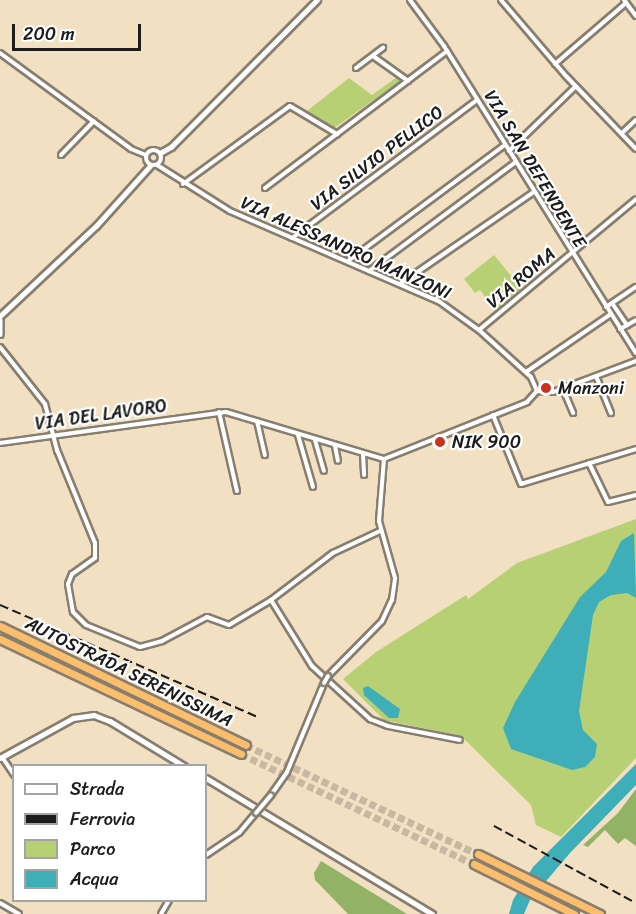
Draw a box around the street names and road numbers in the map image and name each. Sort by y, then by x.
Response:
street label: VIA SAN DEFENDENTE [479,86,591,252]
street label: VIA SILVIO PELLICO [307,102,447,214]
street label: VIA ALESSANDRO MANZONI [238,192,454,304]
street label: VIA ROMA [482,243,560,313]
street label: VIA DEL LAVORO [34,395,168,435]
street label: AUTOSTRADA SERENISSIMA [20,611,238,733]

